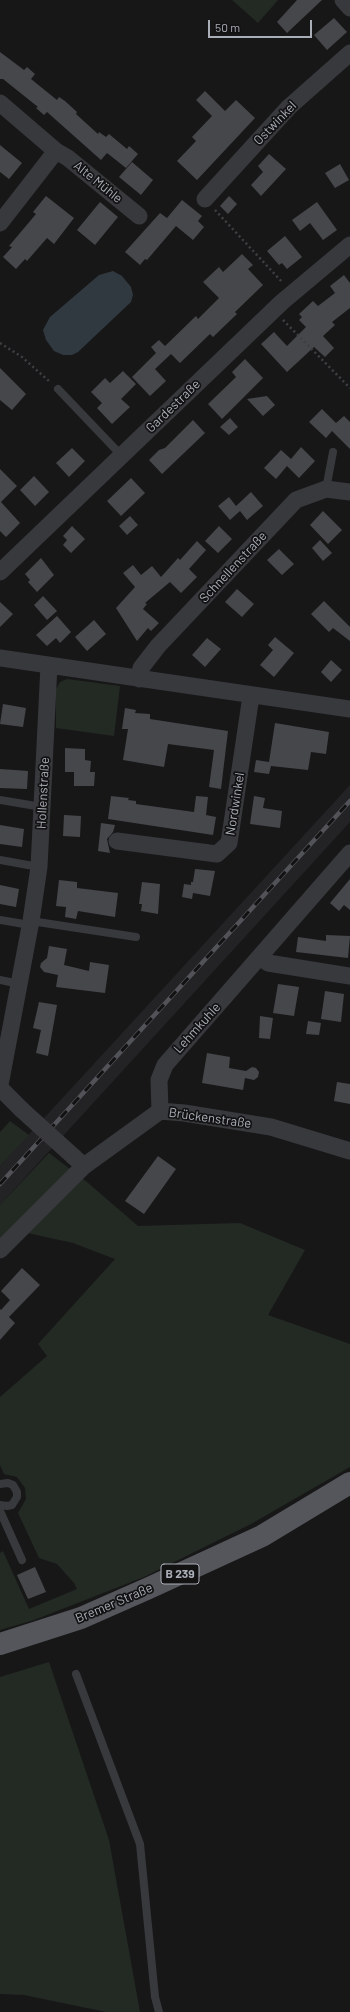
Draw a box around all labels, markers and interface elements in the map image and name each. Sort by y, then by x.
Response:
scale bar [210,12,314,38]
text: 50 m [215,20,240,34]
street label: Ostwinkel [250,98,300,148]
street label: Alte Mühle [70,158,126,206]
street label: Gardestraße [143,376,203,436]
street label: Schnellenstraße [196,528,270,606]
street label: Hollenstraße [33,757,53,829]
street label: Nordwinkel [222,771,248,837]
street label: Lehmkuhle [170,1000,224,1056]
street label: Brückenstraße [168,1104,252,1132]
road number: B 239 [161,1564,199,1584]
street label: Bremer Straße [73,1580,155,1626]

